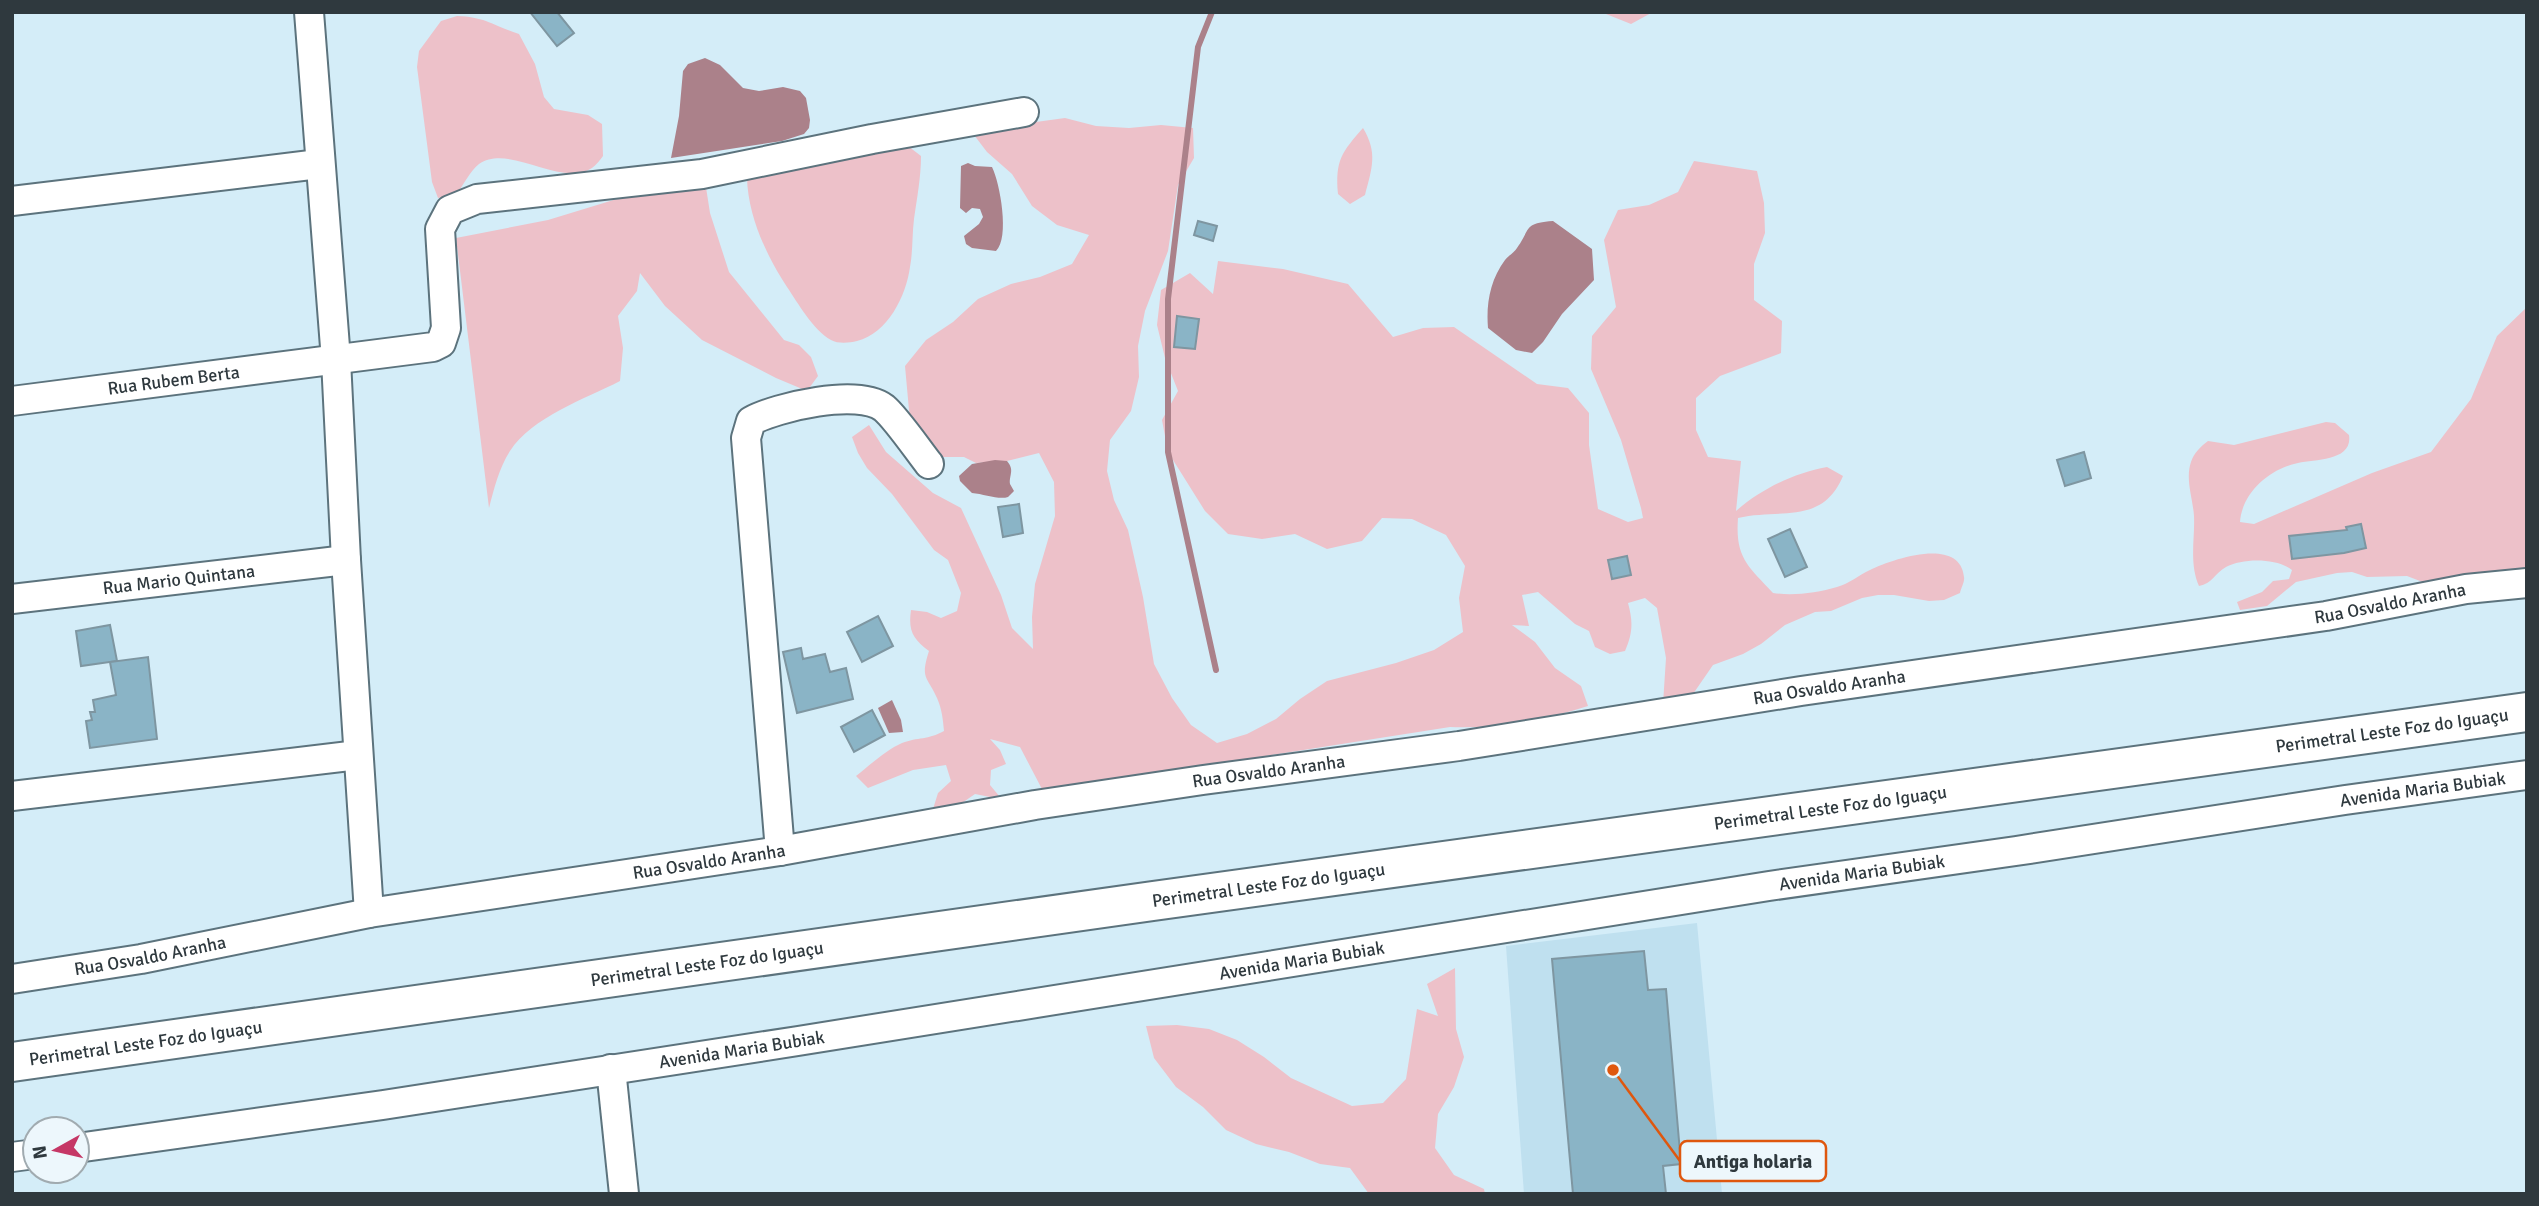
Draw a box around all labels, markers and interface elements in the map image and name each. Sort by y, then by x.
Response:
street label: Rua Rubem Berta [106,361,241,400]
street label: Rua Mario Quintana [102,560,256,599]
street label: Rua Osvaldo Aranha [2313,578,2468,629]
street label: Rua Osvaldo Aranha [1751,665,1907,710]
street label: Perimetral Leste Foz do Iguaçu [2274,704,2510,757]
street label: Rua Osvaldo Aranha [1191,750,1346,792]
street label: Avenida Maria Bubiak [2338,767,2507,812]
street label: Perimetral Leste Foz do Iguaçu [1712,781,1948,835]
street label: Rua Osvaldo Aranha [631,839,787,884]
street label: Avenida Maria Bubiak [1778,850,1946,895]
street label: Perimetral Leste Foz do Iguaçu [1151,858,1387,912]
street label: Rua Osvaldo Aranha [73,931,228,980]
street label: Perimetral Leste Foz do Iguaçu [589,937,825,991]
street label: Avenida Maria Bubiak [1218,937,1386,985]
street label: Perimetral Leste Foz do Iguaçu [28,1016,264,1070]
street label: Avenida Maria Bubiak [658,1026,826,1073]
north arrow [21,1115,91,1185]
callout: Antiga holaria [1680,1141,1826,1181]
text: N [27,1144,53,1160]
text: Antiga holaria [1694,1150,1813,1174]

